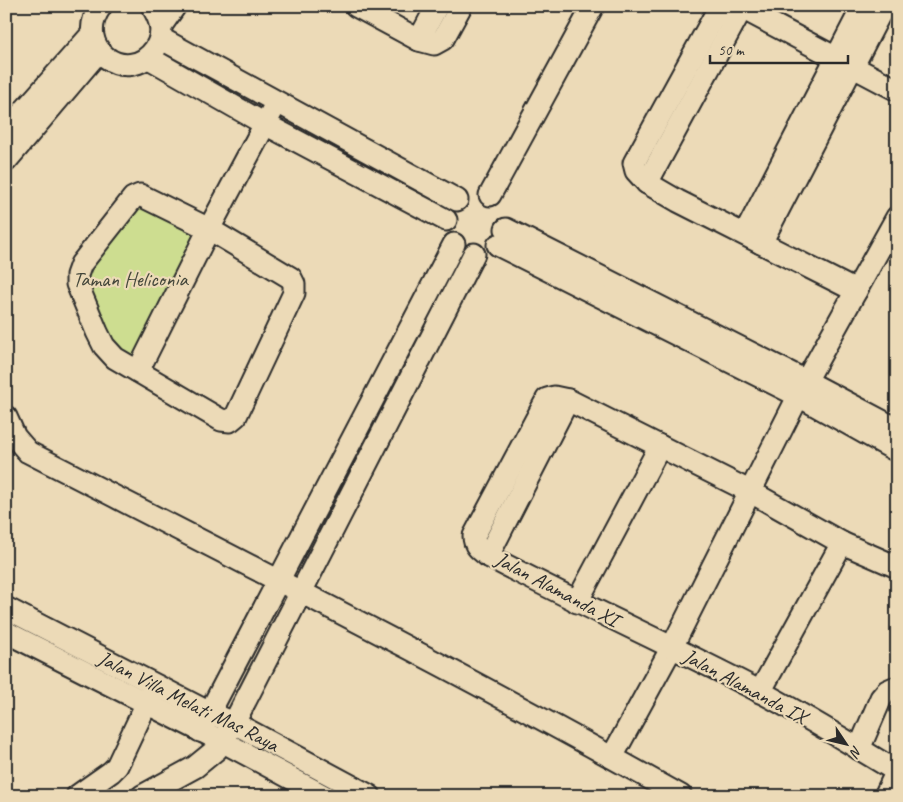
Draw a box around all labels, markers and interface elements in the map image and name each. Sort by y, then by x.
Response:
scale bar [710,32,848,64]
text: 50 m [718,41,745,60]
park label: Taman Heliconia [72,266,189,292]
street label: Jalan Alamanda XI [490,545,627,635]
street label: Jalan Alamanda IX [678,642,814,731]
street label: Jalan Villa Melati Mas Raya [93,644,285,759]
north arrow [820,720,870,770]
text: N [845,743,866,762]

